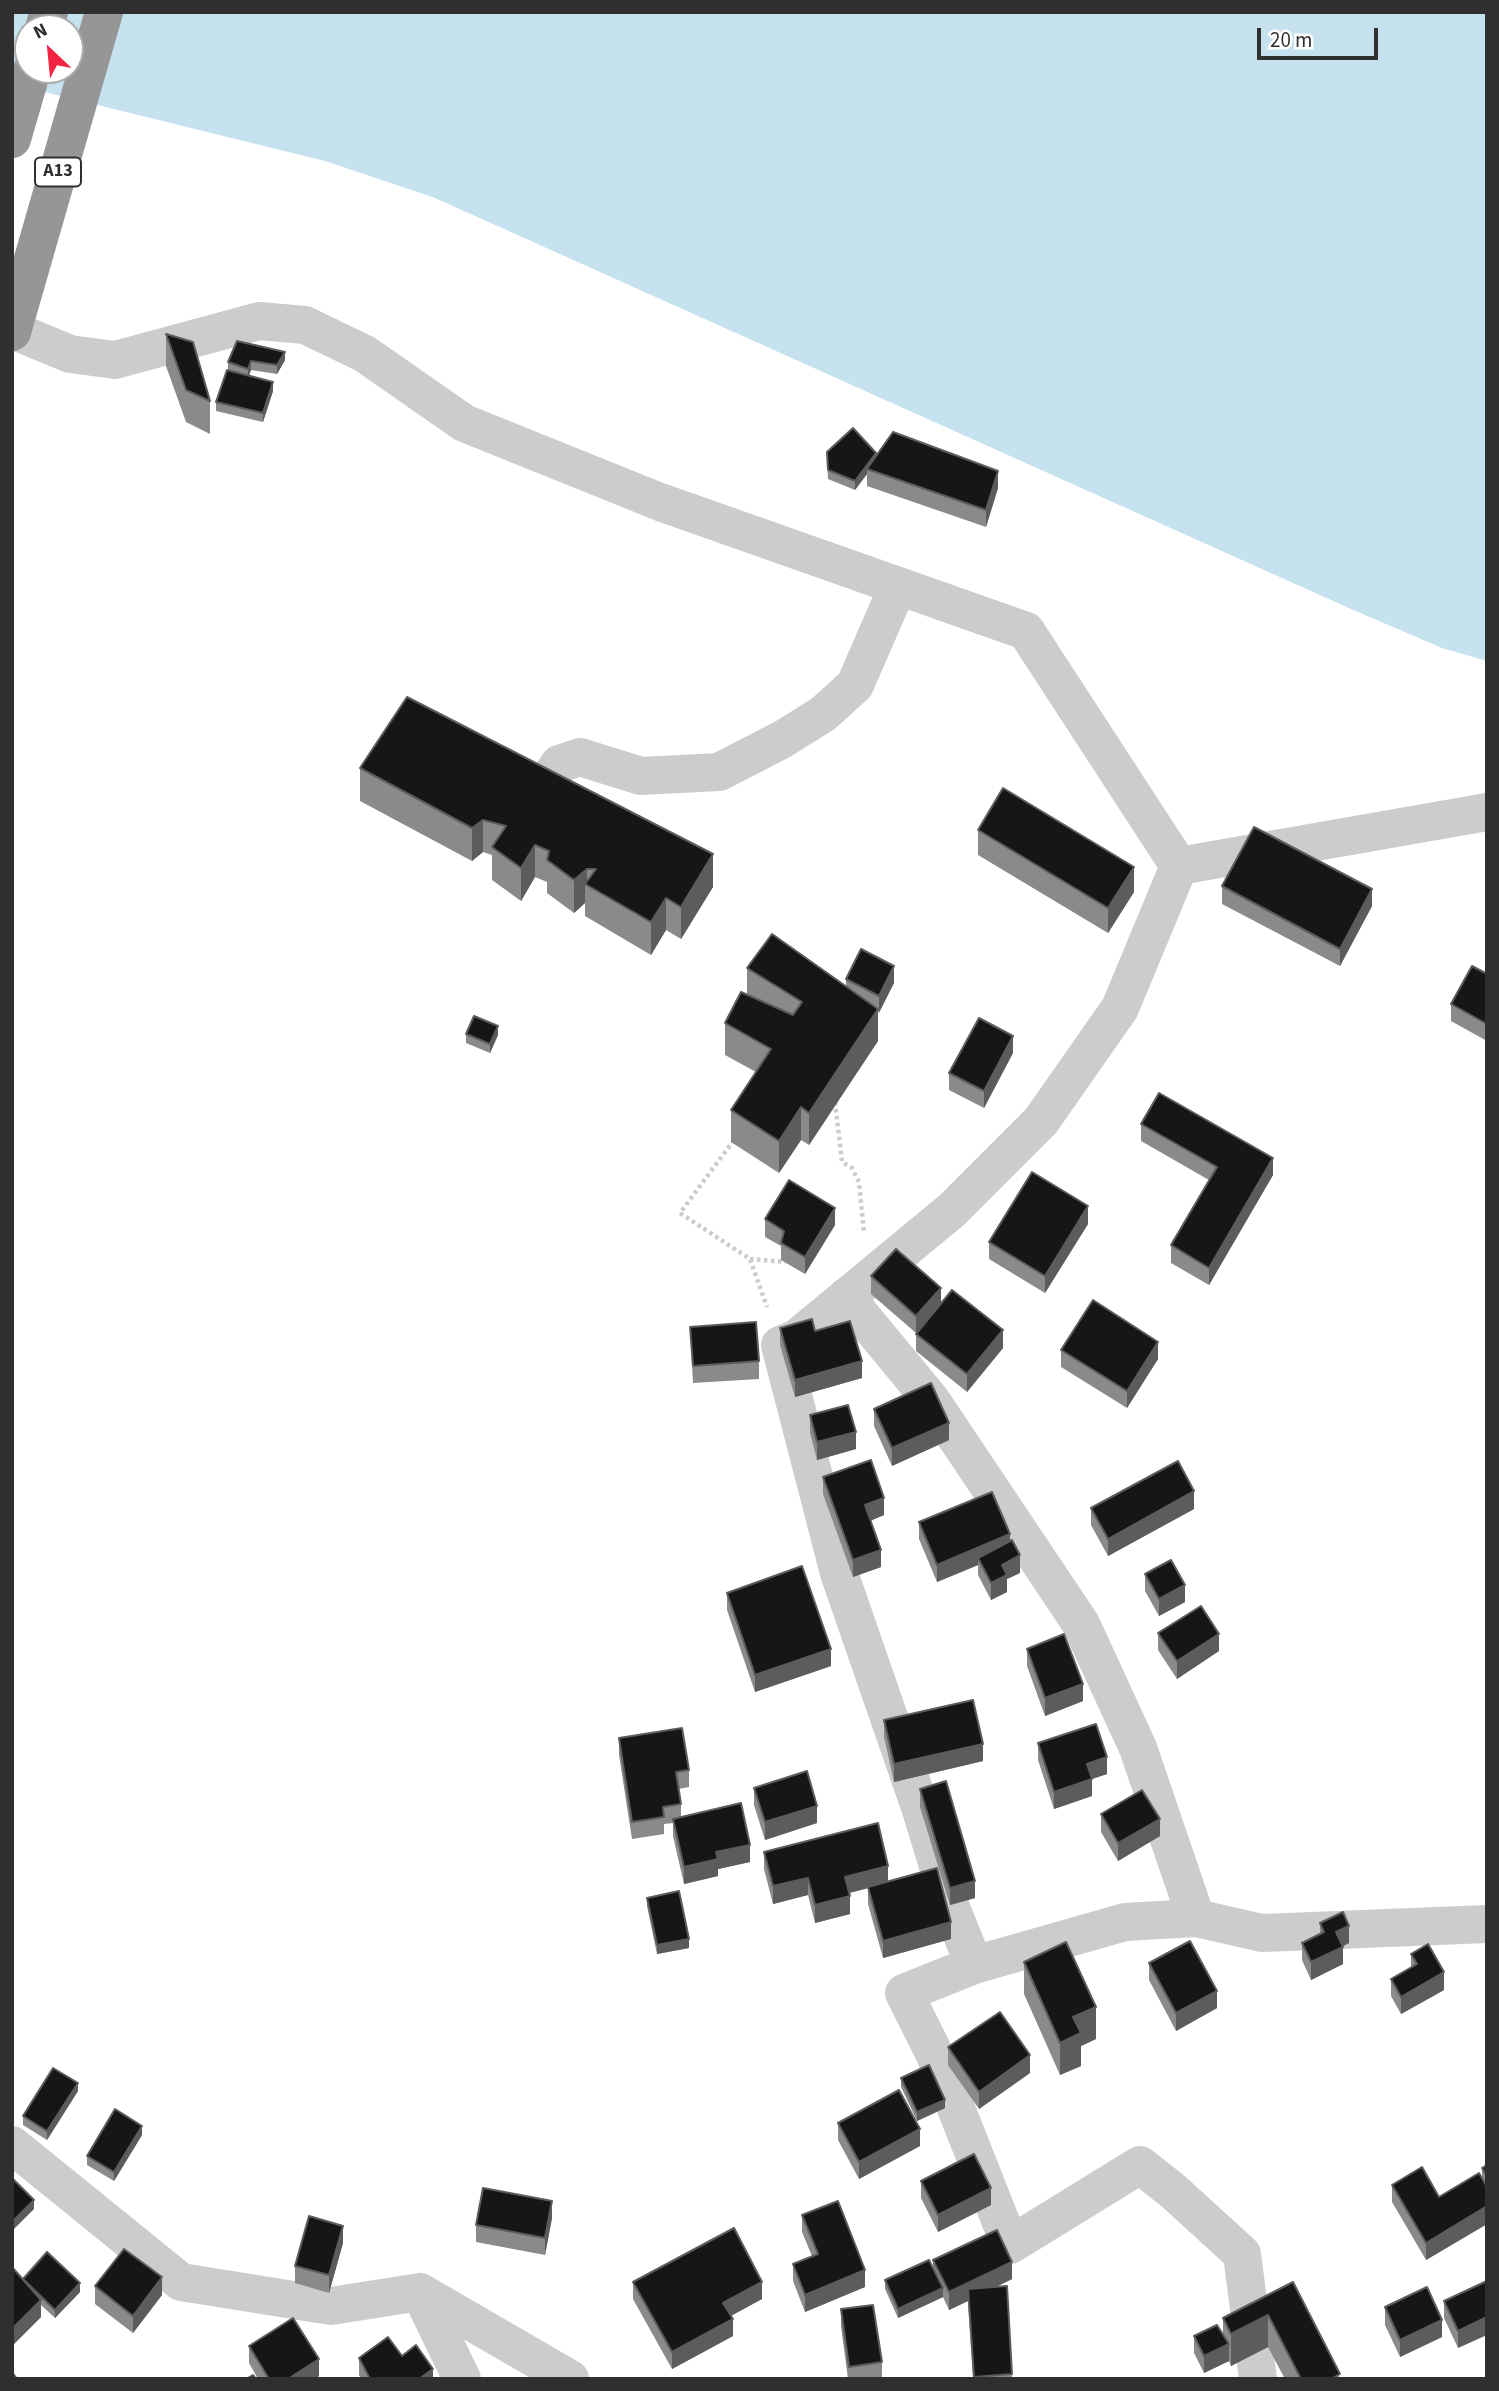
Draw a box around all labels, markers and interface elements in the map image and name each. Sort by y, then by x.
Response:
north arrow [14,14,84,84]
scale bar [1261,14,1382,58]
text: N [29,17,52,46]
text: 20 m [1270,25,1312,55]
road number: A13 [35,158,81,187]

